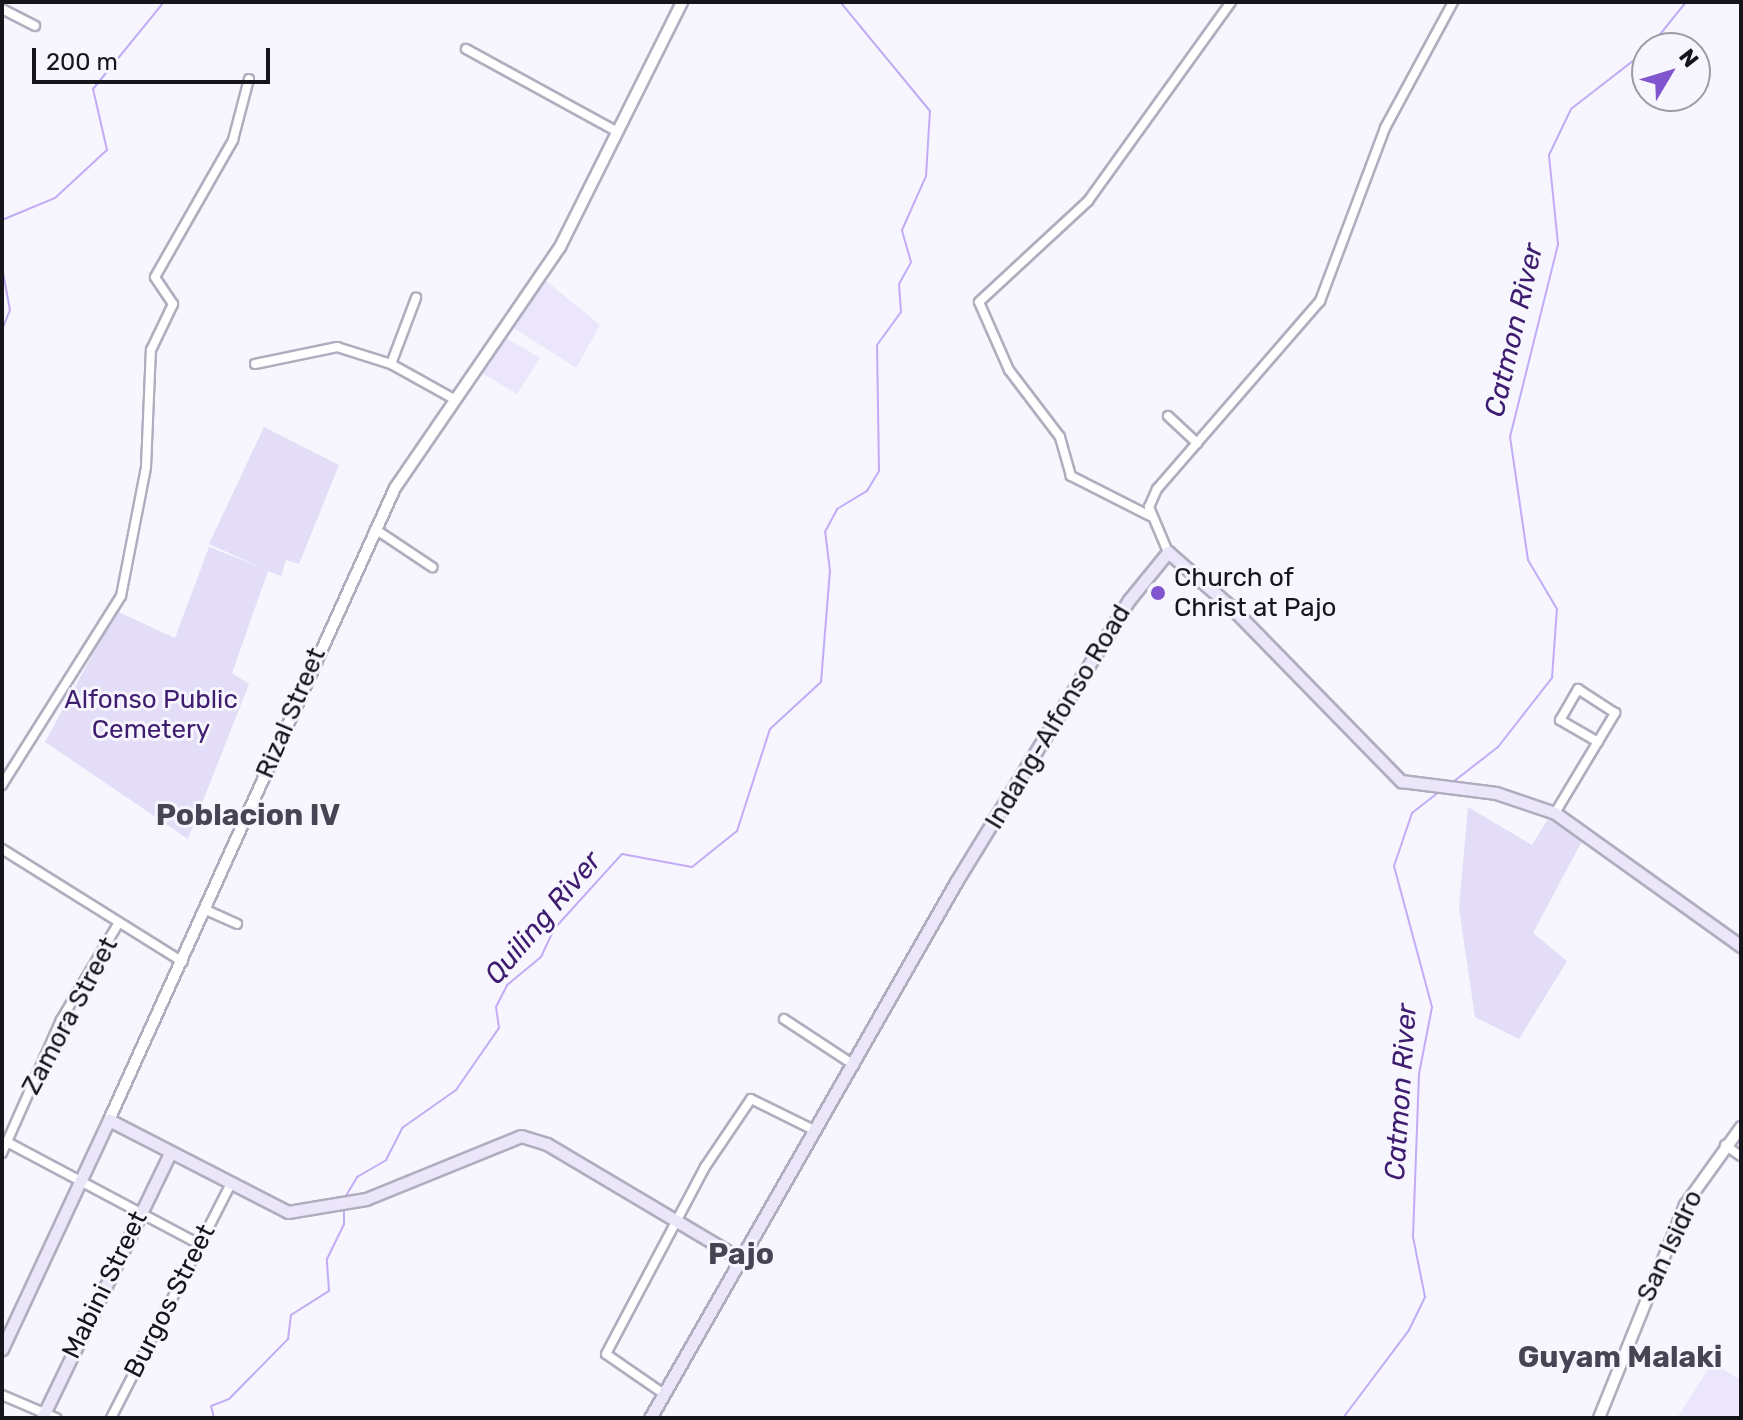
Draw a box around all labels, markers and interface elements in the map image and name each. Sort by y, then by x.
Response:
scale bar [36,32,274,82]
north arrow [1631,32,1711,112]
text: N [1673,44,1704,73]
text: 200 m [46,48,118,76]
water label: Catmon River [1478,240,1550,420]
place label: Church of Christ at Pajo [1174,562,1336,624]
marker: Church of Christ at Pajo [1149,584,1167,602]
street label: Indang-Alfonso Road [979,599,1137,835]
street label: Rizal Street [250,643,332,783]
park label: Alfonso Public Cemetery [64,684,238,746]
district label: Poblacion IV [156,797,340,833]
water label: Quiling River [478,845,608,991]
street label: Zamora Street [15,932,125,1100]
water label: Catmon River [1378,1002,1424,1182]
street label: San Isidro [1631,1185,1709,1307]
street label: Mabini Street [56,1206,154,1364]
street label: Burgos Street [118,1219,222,1383]
district label: Pajo [708,1236,774,1272]
district label: Guyam Malaki [1518,1339,1722,1375]

